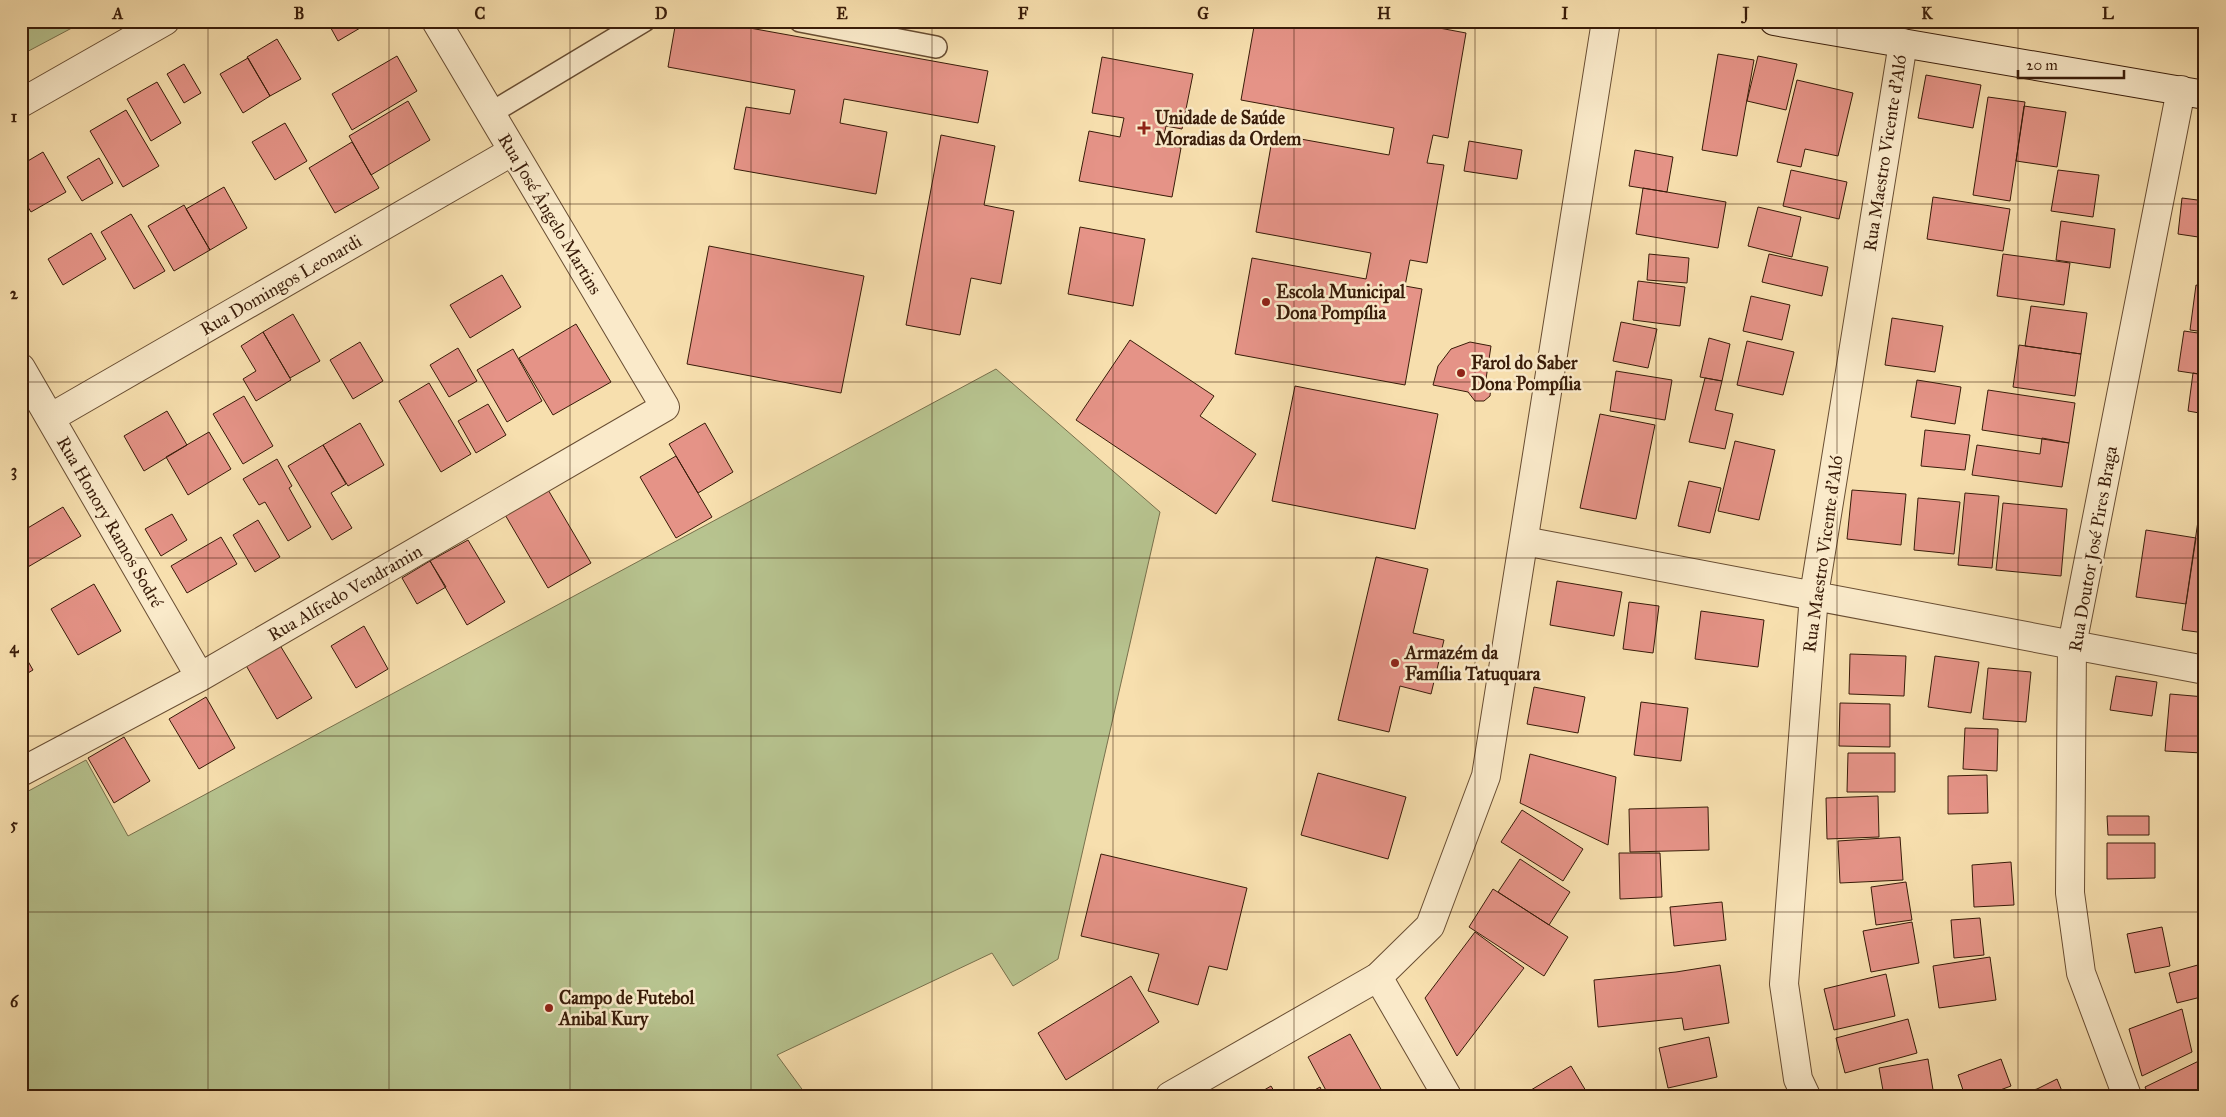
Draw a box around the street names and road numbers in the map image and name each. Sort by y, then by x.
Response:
street label: Rua Maestro Vicente d'Aló [1859,53,1911,253]
street label: Rua José Ângelo Martins [492,129,608,299]
street label: Rua Domingos Leonardi [196,230,366,341]
street label: Rua Honory Ramos Sodré [52,433,168,612]
street label: Rua Doutor José Pires Braga [2064,444,2123,654]
street label: Rua Maestro Vicente d'Aló [1798,454,1848,654]
street label: Rua Alfredo Vendramin [264,540,426,646]

